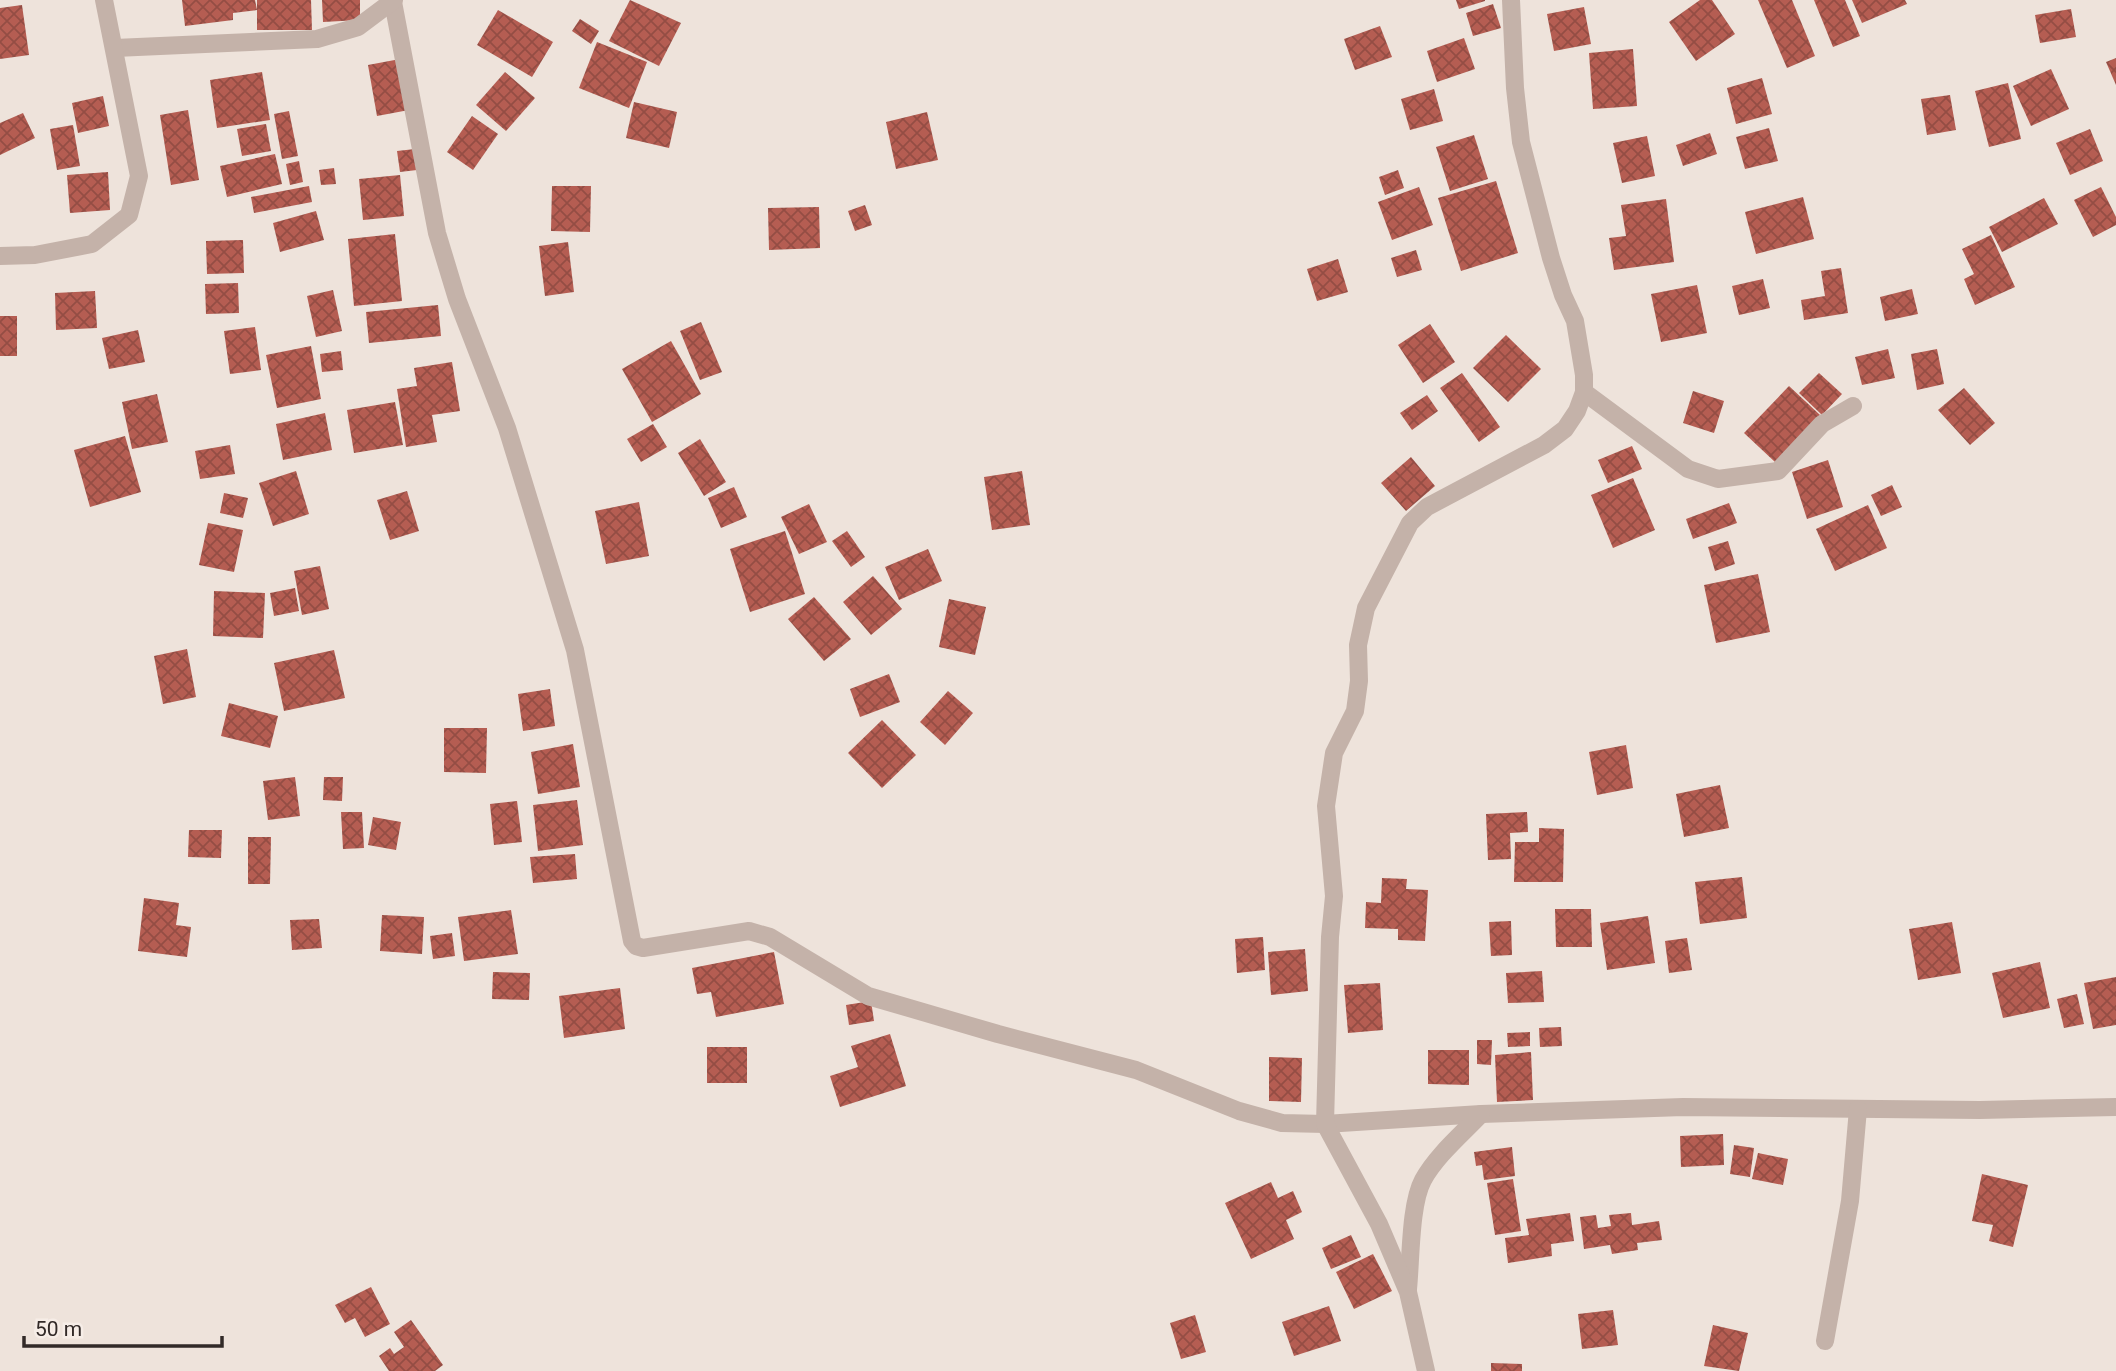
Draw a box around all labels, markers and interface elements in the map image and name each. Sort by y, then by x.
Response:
scale bar [24,1304,222,1348]
text: 50 m [35,1317,82,1341]

